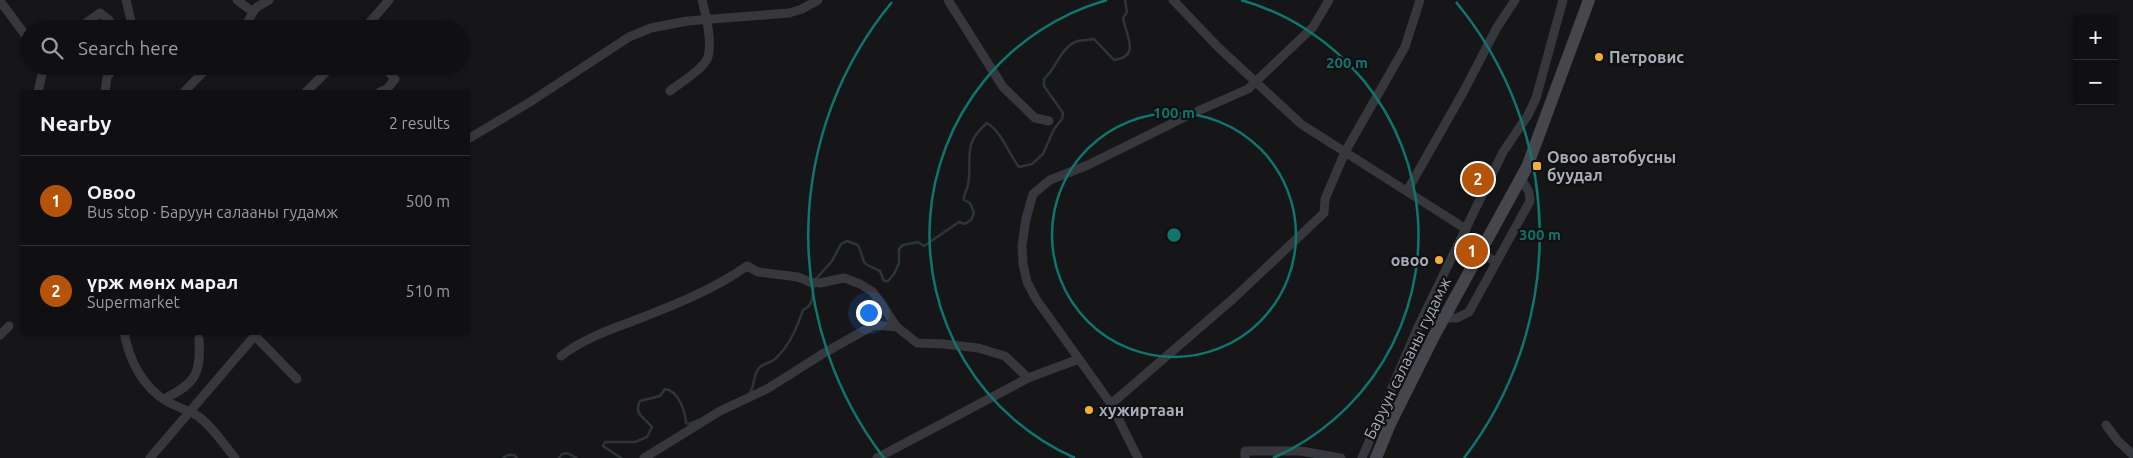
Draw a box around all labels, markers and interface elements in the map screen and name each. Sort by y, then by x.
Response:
map controls [2073,15,2118,105]
button: + [2073,15,2118,60]
search box [20,20,470,75]
icon: search [38,34,66,62]
text: Search here [78,37,178,59]
place label: Петровис [1609,48,1684,66]
marker: Петровис [1593,51,1605,63]
text: 200 m [1326,54,1368,71]
button: − [2073,60,2118,105]
text: 100 m [1153,104,1195,121]
text: Nearby [40,111,111,135]
text: 2 results [389,114,450,132]
place label: Овоо автобусны буудал [1547,148,1676,184]
pin: 2 [1462,160,1494,198]
marker: Овоо автобусны буудал [1531,160,1543,172]
text: Овоо [87,181,136,203]
text: 1 [51,192,61,210]
text: 500 m [405,192,450,210]
text: Bus stop · Баруун салааны гудамж [87,203,338,221]
centre of rings [1165,226,1183,244]
text: 300 m [1519,226,1561,243]
pin: 1 [1456,232,1488,270]
place label: овоо [1391,251,1429,269]
marker: овоо [1433,254,1445,266]
text: үрж мөнх марал [87,271,238,293]
street label: Баруун салааны гудамж [1360,274,1454,442]
text: 2 [51,282,61,300]
text: 510 m [405,282,450,300]
text: Supermarket [87,293,180,311]
your location [856,300,882,326]
place label: хужиртаан [1099,401,1184,419]
marker: хужиртаан [1083,404,1095,416]

